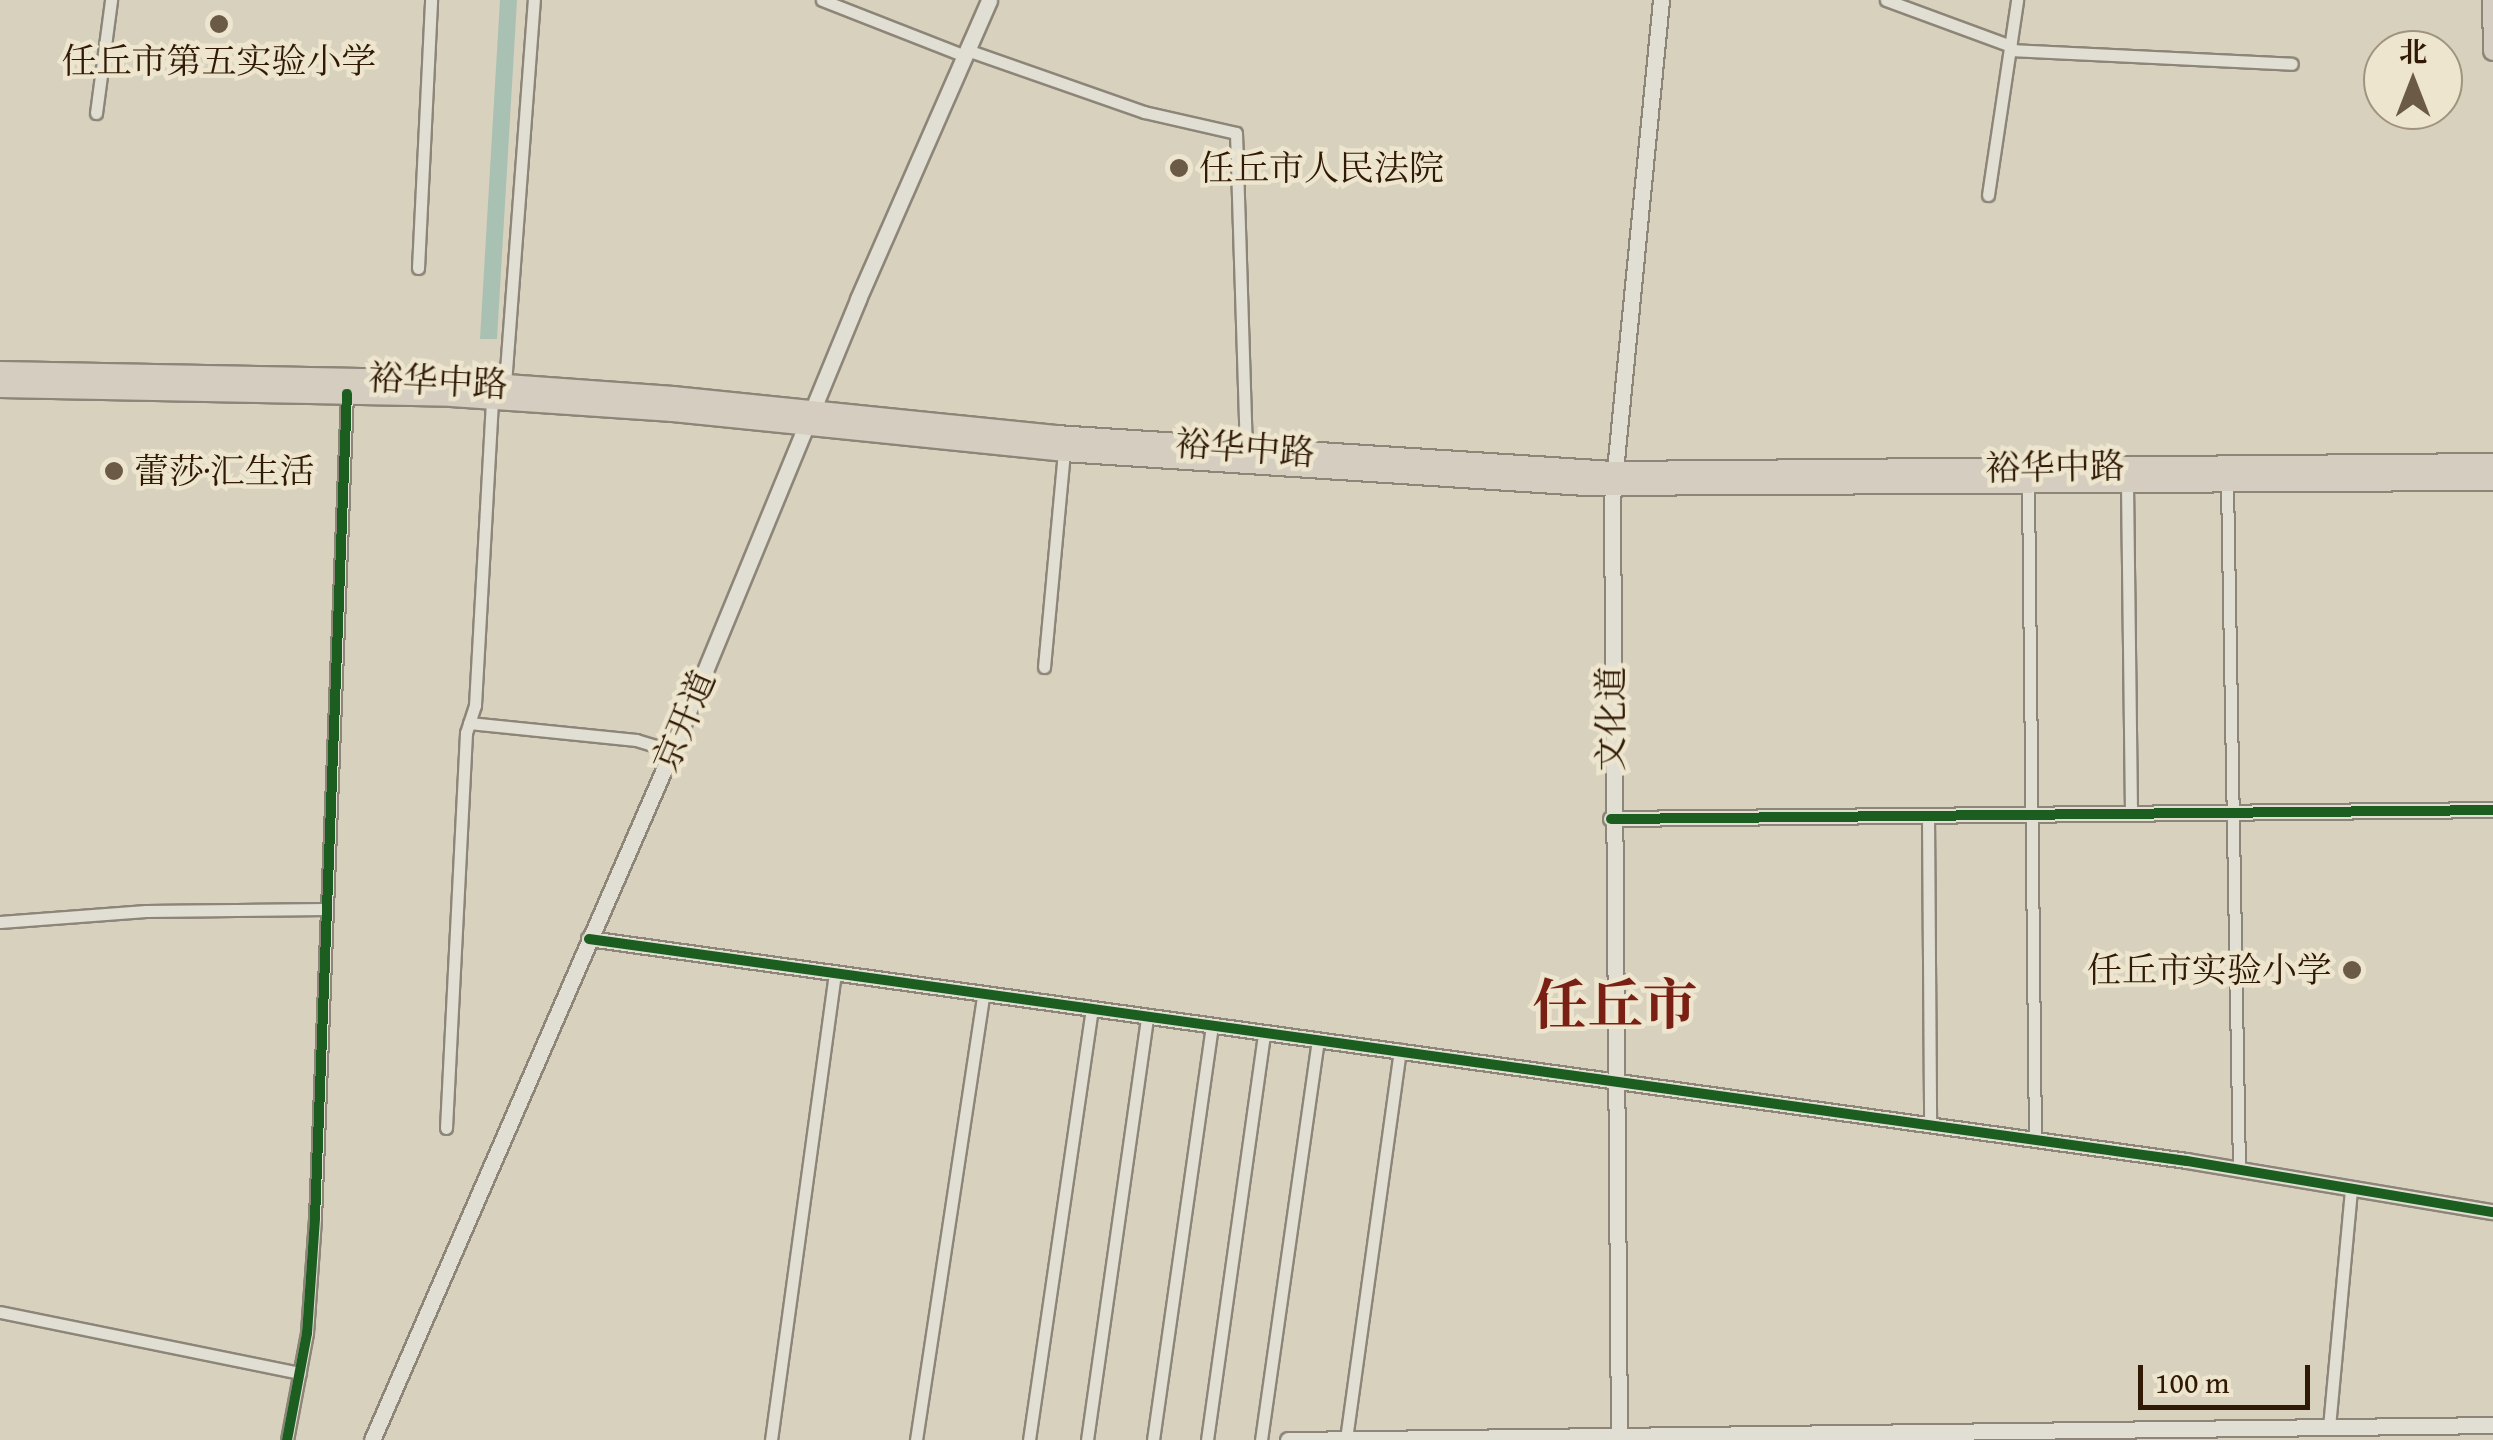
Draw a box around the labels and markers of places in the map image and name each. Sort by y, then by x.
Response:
marker: 任丘市第五实验小学 [208,13,230,35]
place label: 任丘市第五实验小学 [62,40,376,82]
place label: 任丘市人民法院 [1199,147,1444,189]
marker: 任丘市人民法院 [1168,157,1190,179]
place label: 蕾莎·汇生活 [134,450,315,492]
marker: 蕾莎·汇生活 [103,460,125,482]
place label: 任丘市实验小学 [2087,949,2332,991]
marker: 任丘市实验小学 [2341,959,2363,981]

